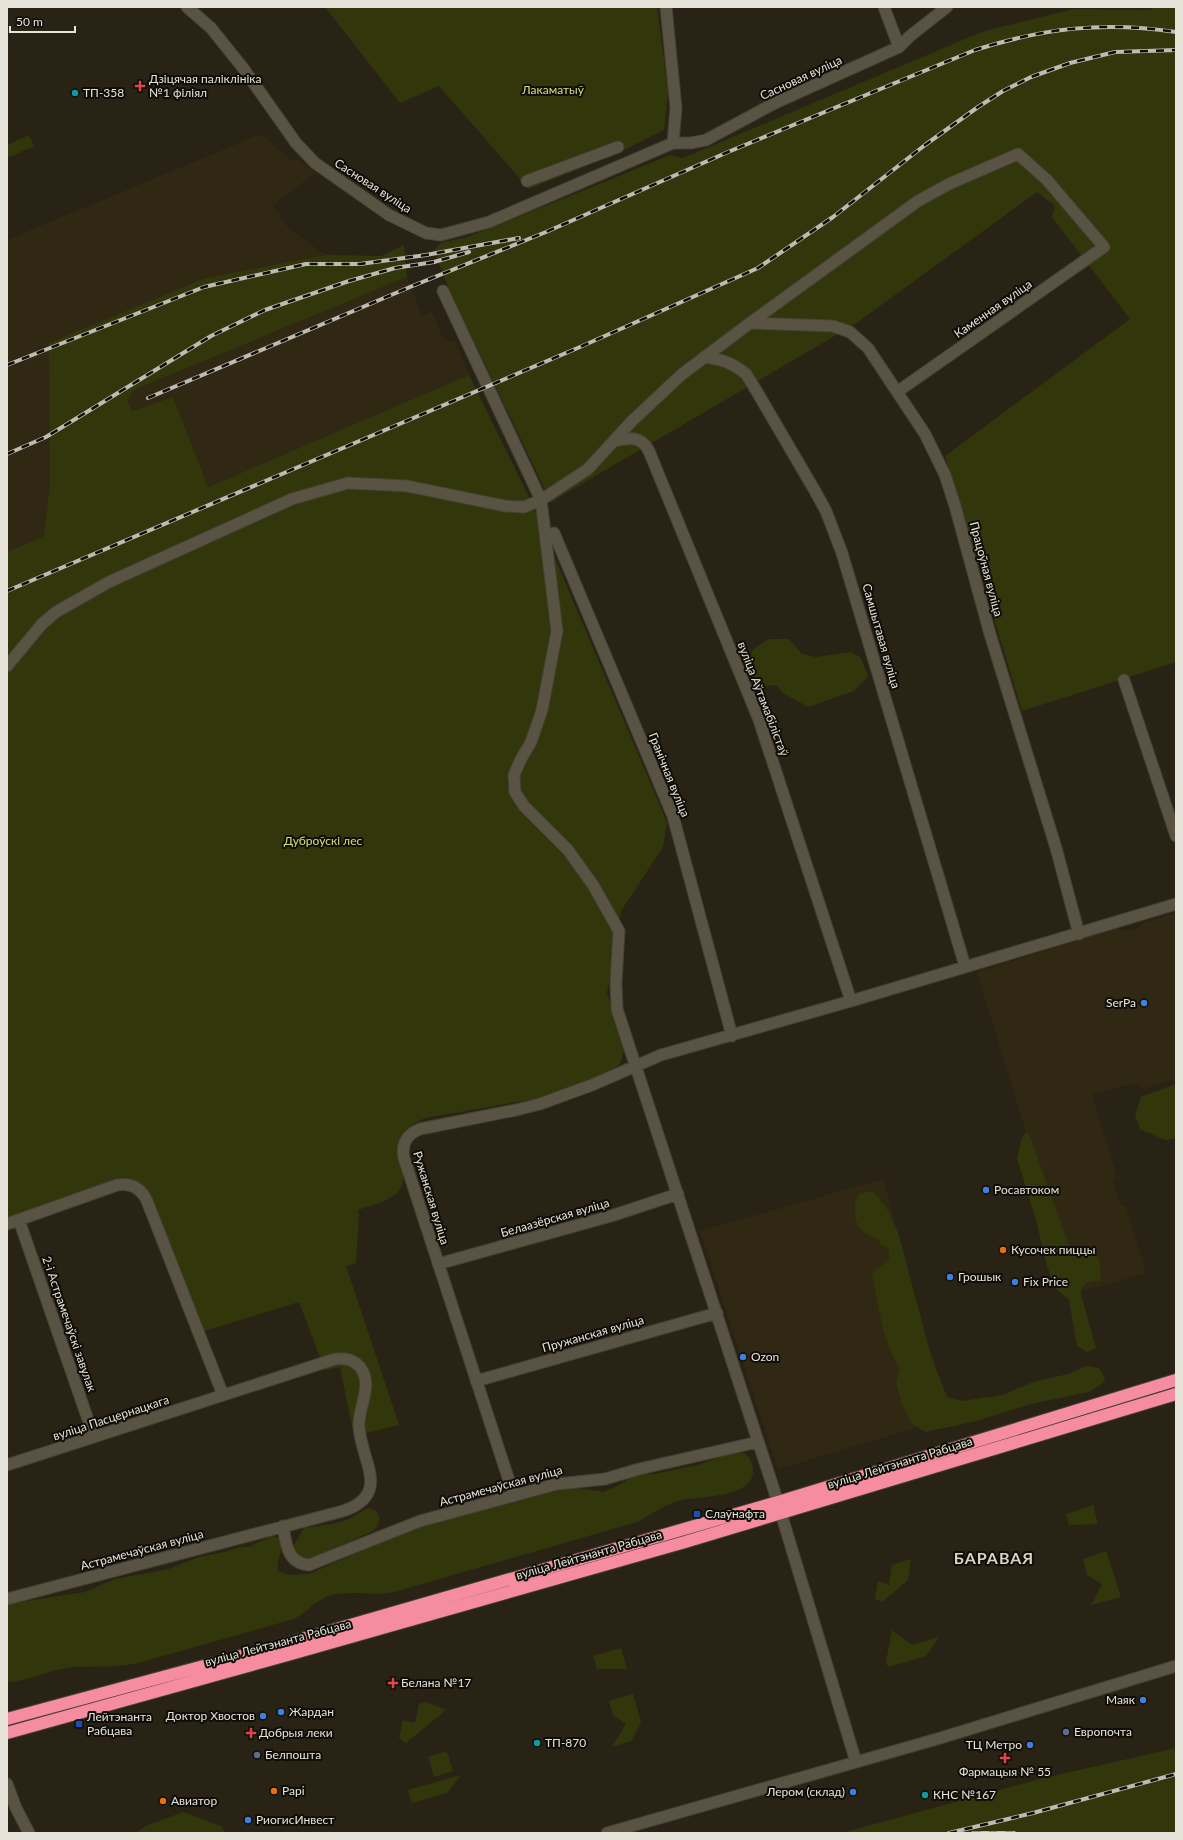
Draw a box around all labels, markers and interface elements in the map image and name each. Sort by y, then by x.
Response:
scale bar [10,8,75,34]
text: 50 m [16,14,43,29]
street label: Сасновая вуліца [757,52,844,103]
place label: Дзіцячая паліклініка №1 філіял [149,71,262,100]
marker: Дзіцячая паліклініка №1 філіял [134,80,146,92]
park label: Лакаматыў [521,82,585,97]
place label: ТП-358 [83,85,124,100]
marker: ТП-358 [70,88,80,98]
street label: Сасновая вуліца [332,155,415,216]
street label: Каменная вуліца [951,276,1035,341]
street label: Працоўная вуліца [967,520,1006,618]
street label: Самшытавая вуліца [859,582,904,690]
street label: вуліца Аўтамабілістаў [735,639,793,759]
street label: Гранічная вуліца [646,730,693,819]
park label: Дуброўскі лес [284,833,362,848]
place label: SerPa [1106,995,1136,1010]
marker: SerPa [1139,998,1149,1008]
street label: Ружанская вуліца [410,1149,453,1246]
place label: Росавтоком [994,1182,1059,1197]
marker: Росавтоком [981,1185,991,1195]
street label: Белаазёрская вуліца [499,1195,611,1240]
place label: Кусочек пиццы [1011,1242,1096,1257]
marker: Кусочек пиццы [998,1245,1008,1255]
street label: 2-і Астрамечаўскі завулак [39,1254,100,1394]
place label: Грошык [958,1269,1002,1284]
marker: Грошык [945,1272,955,1282]
place label: Fix Price [1023,1274,1068,1289]
marker: Fix Price [1010,1277,1020,1287]
street label: Пружанская вуліца [540,1312,645,1355]
place label: Ozon [751,1349,779,1364]
marker: Ozon [738,1352,748,1362]
street label: вуліца Пасцернацкага [51,1392,171,1443]
street label: вуліца Лейтэнанта Рабцава [826,1433,974,1492]
street label: Астрамечаўская вуліца [438,1462,564,1509]
place label: Слаўнафта [705,1506,765,1521]
marker: Слаўнафта [692,1509,702,1519]
street label: Астрамечаўская вуліца [79,1526,205,1573]
street label: вуліца Лейтэнанта Рабцава [514,1527,663,1583]
district label: БАРАВАЯ [954,1548,1034,1567]
street label: вуліца Лейтэнанта Рабцава [203,1616,353,1669]
place label: Белана №17 [401,1675,471,1690]
marker: Белана №17 [388,1678,398,1688]
place label: Маяк [1106,1692,1136,1707]
marker: Маяк [1138,1695,1148,1705]
place label: Жардан [289,1704,334,1719]
marker: Жардан [276,1707,286,1717]
place label: Доктор Хвостов [166,1708,255,1723]
place label: Лейтэнанта Рабцава [86,1709,152,1738]
marker: Доктор Хвостов [258,1711,268,1721]
marker: Лейтэнанта Рабцава [74,1719,84,1729]
place label: Европочта [1074,1724,1132,1739]
place label: Добрыя леки [259,1725,333,1740]
marker: Европочта [1061,1727,1071,1737]
marker: Добрыя леки [246,1728,256,1738]
place label: ТП-870 [545,1735,586,1750]
place label: ТЦ Метро [966,1737,1022,1752]
marker: ТП-870 [532,1738,542,1748]
marker: ТЦ Метро [1025,1740,1035,1750]
place label: Белпошта [265,1747,321,1762]
marker: Белпошта [252,1750,262,1760]
marker: Фармацыя № 55 [1000,1753,1010,1763]
place label: Фармацыя № 55 [959,1764,1051,1779]
place label: Papi [282,1783,305,1798]
place label: Лером (склад) [766,1784,845,1799]
marker: Papi [269,1786,279,1796]
marker: Лером (склад) [848,1787,858,1797]
place label: КНС №167 [933,1787,996,1802]
marker: КНС №167 [920,1790,930,1800]
place label: Авиатор [171,1793,217,1808]
marker: Авиатор [158,1796,168,1806]
place label: РиогисИнвест [256,1812,334,1827]
marker: РиогисИнвест [243,1815,253,1825]

